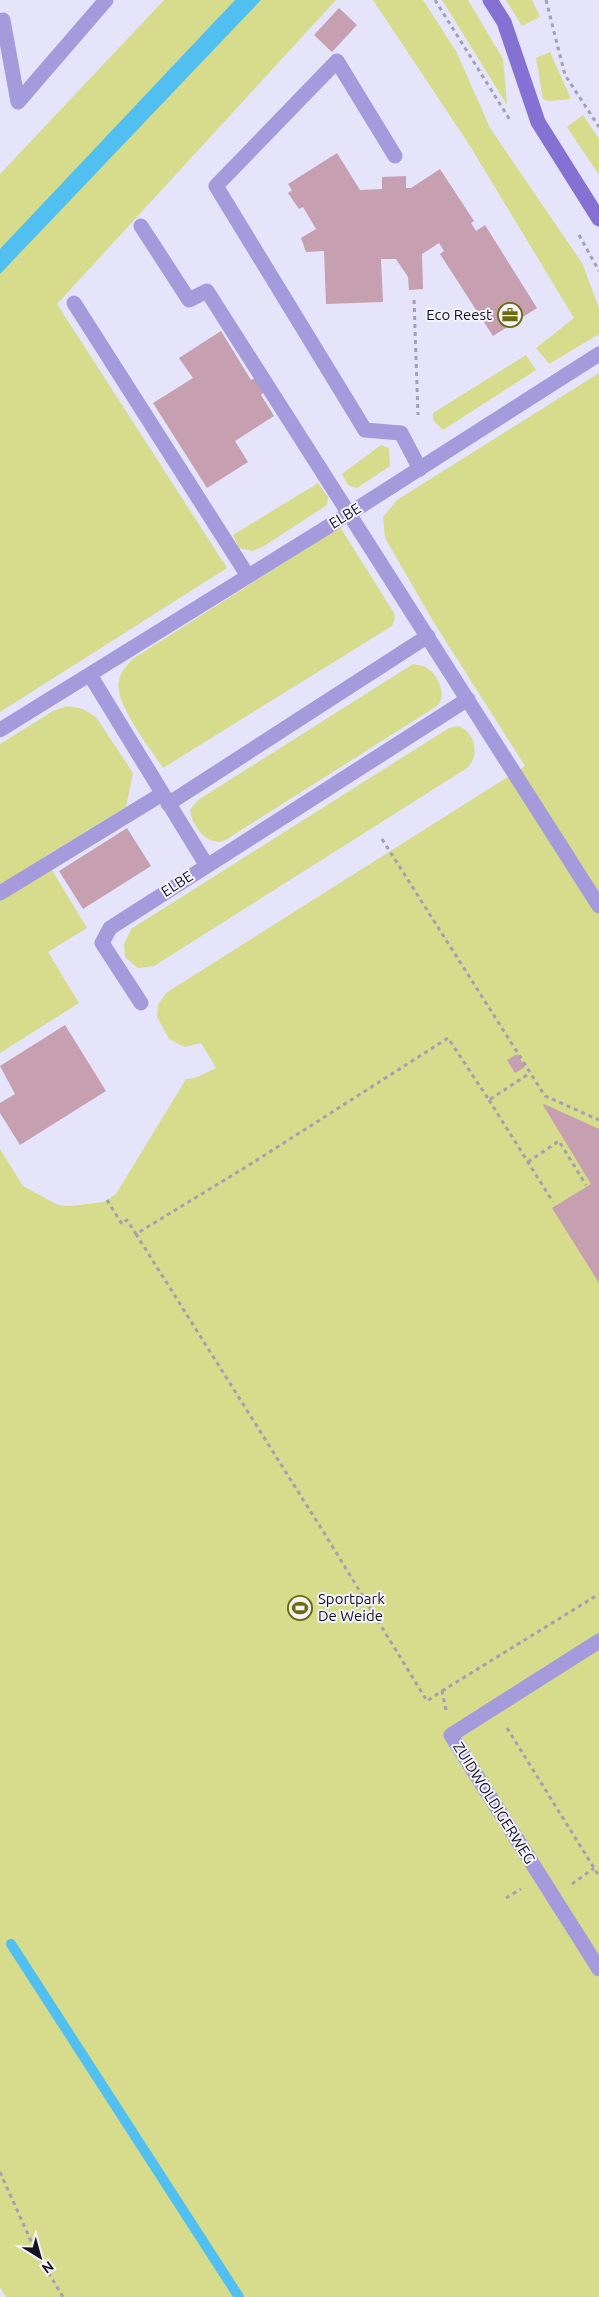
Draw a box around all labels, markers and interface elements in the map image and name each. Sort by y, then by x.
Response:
office icon: Eco Reest [497,302,523,328]
place label: Eco Reest [426,306,492,323]
street label: ELBE [326,499,364,532]
street label: ELBE [158,867,196,900]
place label: Sportpark De Weide [318,1590,385,1624]
sports icon: Sportpark De Weide [287,1595,313,1621]
street label: ZUIDWOLDIGERWEG [450,1739,539,1867]
north arrow [15,2232,65,2282]
text: N [39,2258,57,2277]

